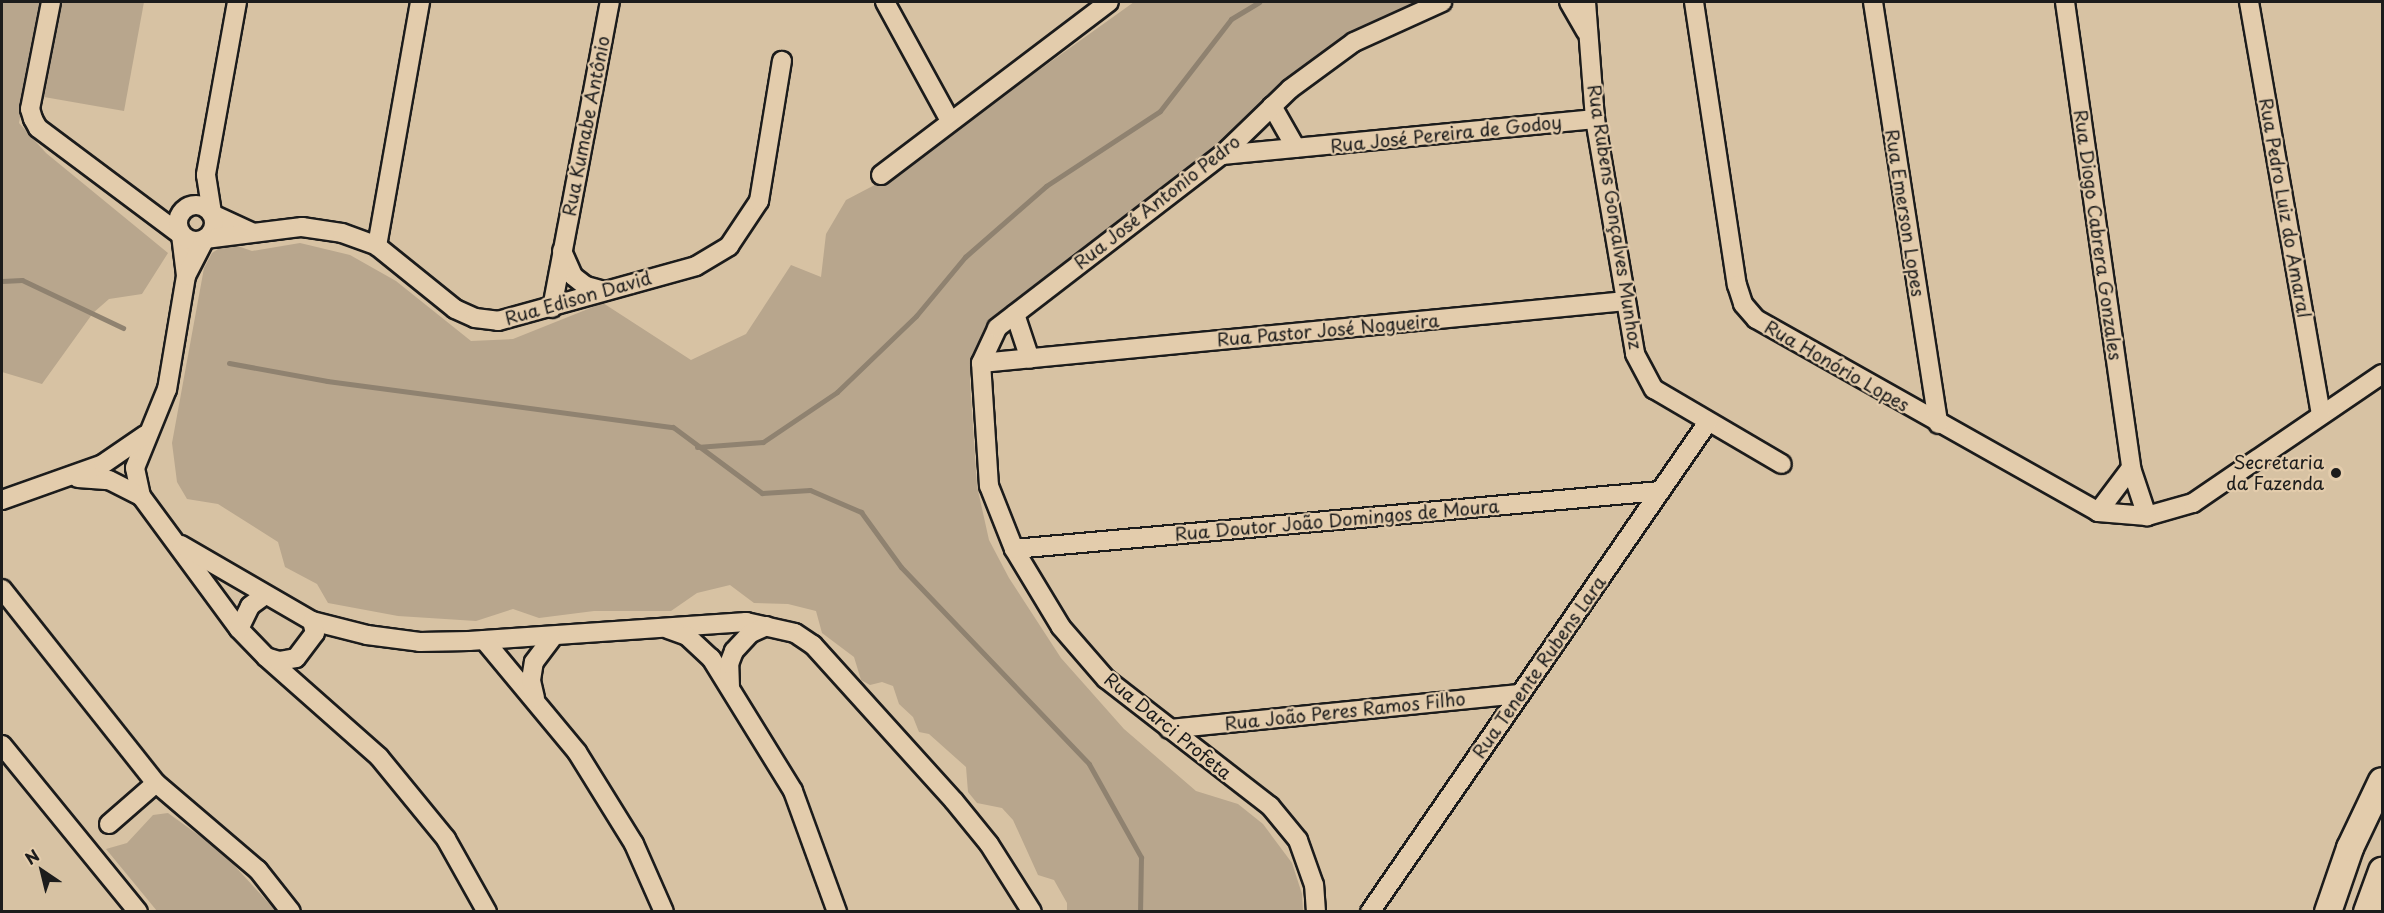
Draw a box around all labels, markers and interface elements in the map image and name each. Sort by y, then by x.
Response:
street label: Rua Kumabe Antônio [558,33,614,219]
street label: Rua Rubens Gonçalves Munhoz [1583,82,1647,352]
street label: Rua Pedro Luiz do Amaral [2255,95,2315,321]
street label: Rua Diogo Cabrera Gonzales [2070,108,2126,362]
street label: Rua José Pereira de Godoy [1328,111,1564,157]
street label: Rua Emerson Lopes [1881,128,1929,298]
street label: Rua José Antonio Pedro [1069,130,1245,274]
street label: Rua Edison David [503,267,653,329]
street label: Rua Pastor José Nogueira [1216,309,1440,351]
street label: Rua Honório Lopes [1761,316,1913,416]
place label: Secretaria da Fazenda [2225,452,2324,494]
marker: Secretaria da Fazenda [2329,466,2343,480]
street label: Rua Doutor João Domingos de Moura [1173,495,1501,545]
street label: Rua Tenente Rubens Lara [1467,571,1611,763]
street label: Rua Darci Profeta [1100,668,1236,784]
street label: Rua João Peres Ramos Filho [1223,688,1467,734]
north arrow [12,841,72,901]
text: N [20,843,44,870]

